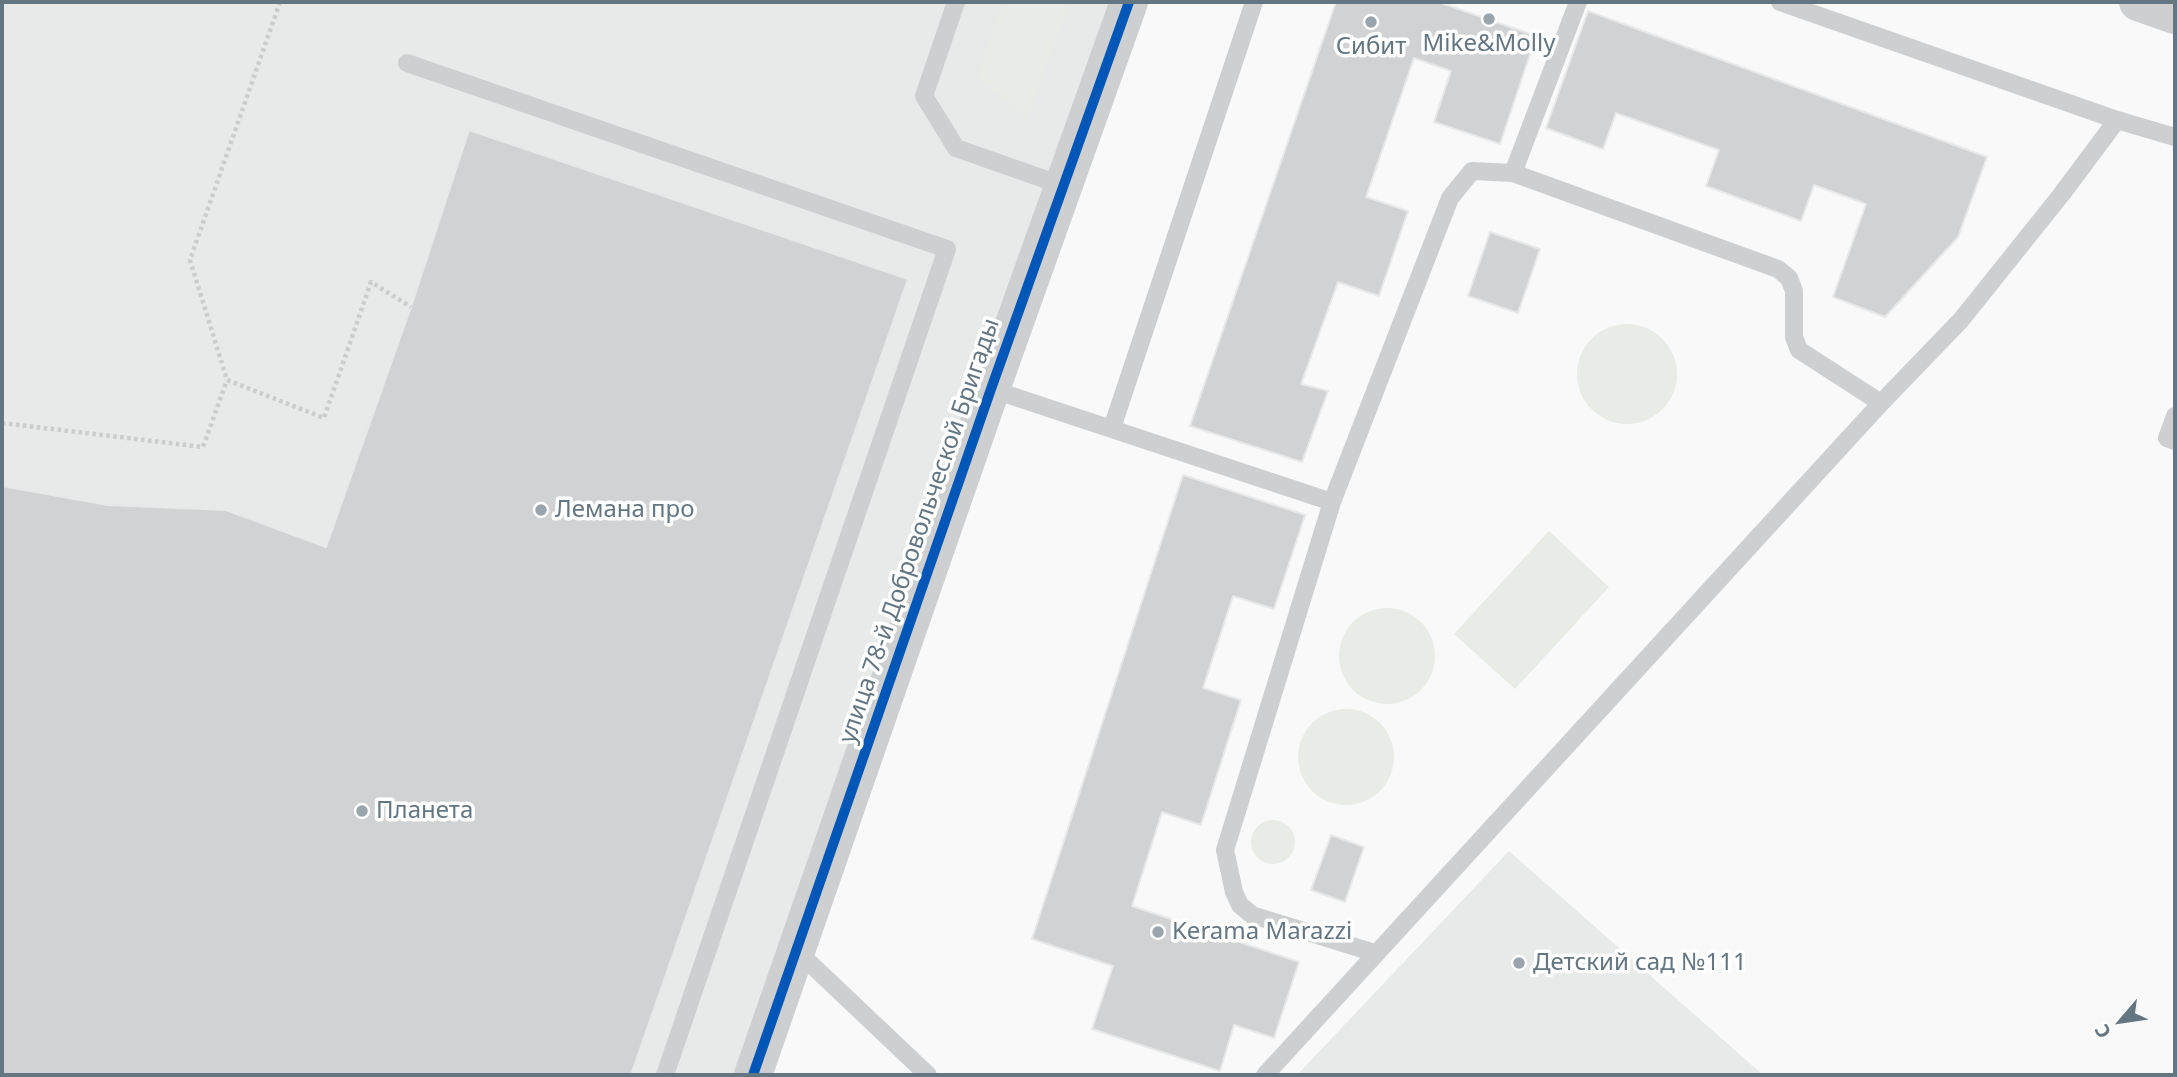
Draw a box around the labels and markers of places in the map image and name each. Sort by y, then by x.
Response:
marker: Mike&Molly [1481,11,1497,27]
marker: Сибит [1363,14,1379,30]
place label: Mike&Molly [1423,30,1555,58]
place label: Сибит [1336,33,1406,61]
place label: Лемана про [555,496,694,524]
marker: Лемана про [533,502,549,518]
place label: Планета [376,797,473,825]
marker: Планета [354,803,370,819]
place label: Kerama Marazzi [1172,918,1352,946]
marker: Kerama Marazzi [1150,924,1166,940]
place label: Детский сад №111 [1533,949,1747,977]
marker: Детский сад №111 [1511,955,1527,971]

